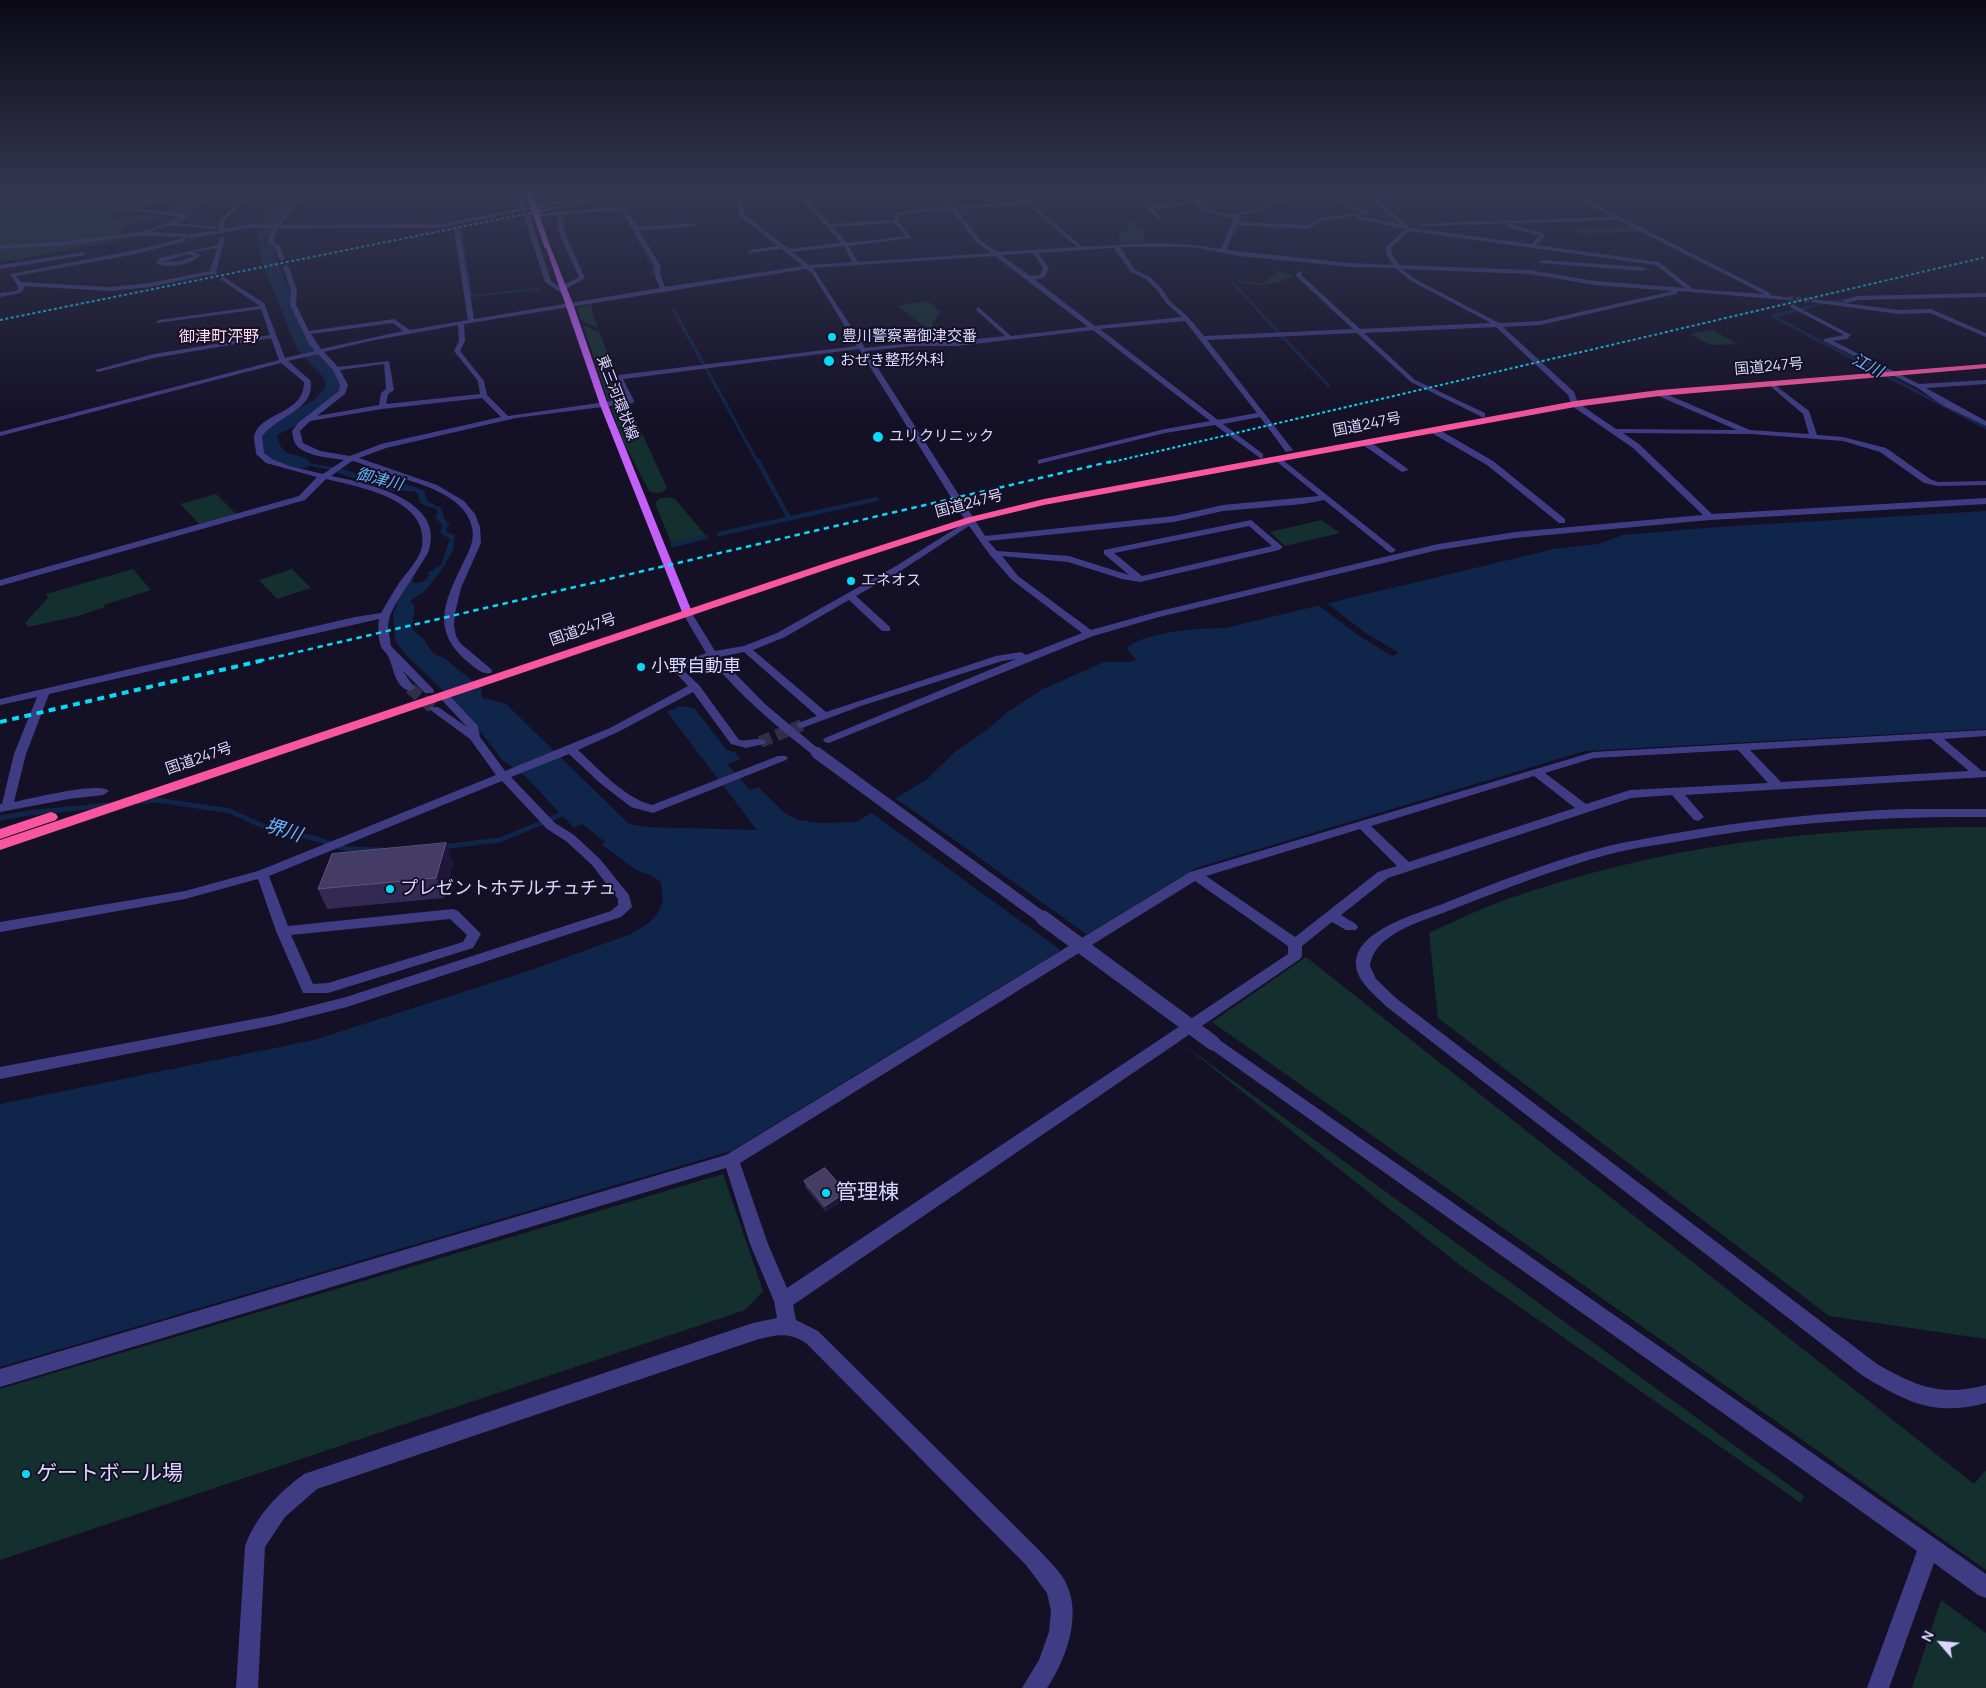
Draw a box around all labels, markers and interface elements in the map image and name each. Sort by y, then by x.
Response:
district label: 御津町泙野 [179,328,259,348]
place label: 豊川警察署御津交番 [842,328,977,346]
marker: 豊川警察署御津交番 [826,331,838,343]
water label: 江川 [1848,350,1886,382]
place label: おぜき整形外科 [840,352,945,370]
street label: 東三河環状線 [592,353,642,443]
marker: おぜき整形外科 [822,354,836,368]
street label: 国道247号 [1734,355,1804,379]
street label: 国道247号 [1331,410,1403,440]
place label: ユリクリニック [889,428,994,446]
marker: ユリクリニック [871,430,885,444]
water label: 御津川 [353,465,405,495]
street label: 国道247号 [933,486,1005,522]
place label: エネオス [861,572,921,590]
marker: エネオス [845,575,857,587]
street label: 国道247号 [547,610,619,650]
place label: 小野自動車 [651,656,741,678]
marker: 小野自動車 [635,661,647,673]
street label: 国道247号 [163,739,235,779]
water label: 堺川 [261,815,305,847]
place label: プレゼントホテルチュチュ [400,878,616,900]
marker: プレゼントホテルチュチュ [384,883,396,895]
place label: 管理棟 [836,1180,899,1206]
marker: 管理棟 [820,1187,832,1199]
place label: ゲートボール場 [36,1461,183,1487]
marker: ゲートボール場 [20,1468,32,1480]
north arrow [1916,1618,1966,1668]
text: N [1916,1627,1938,1645]

